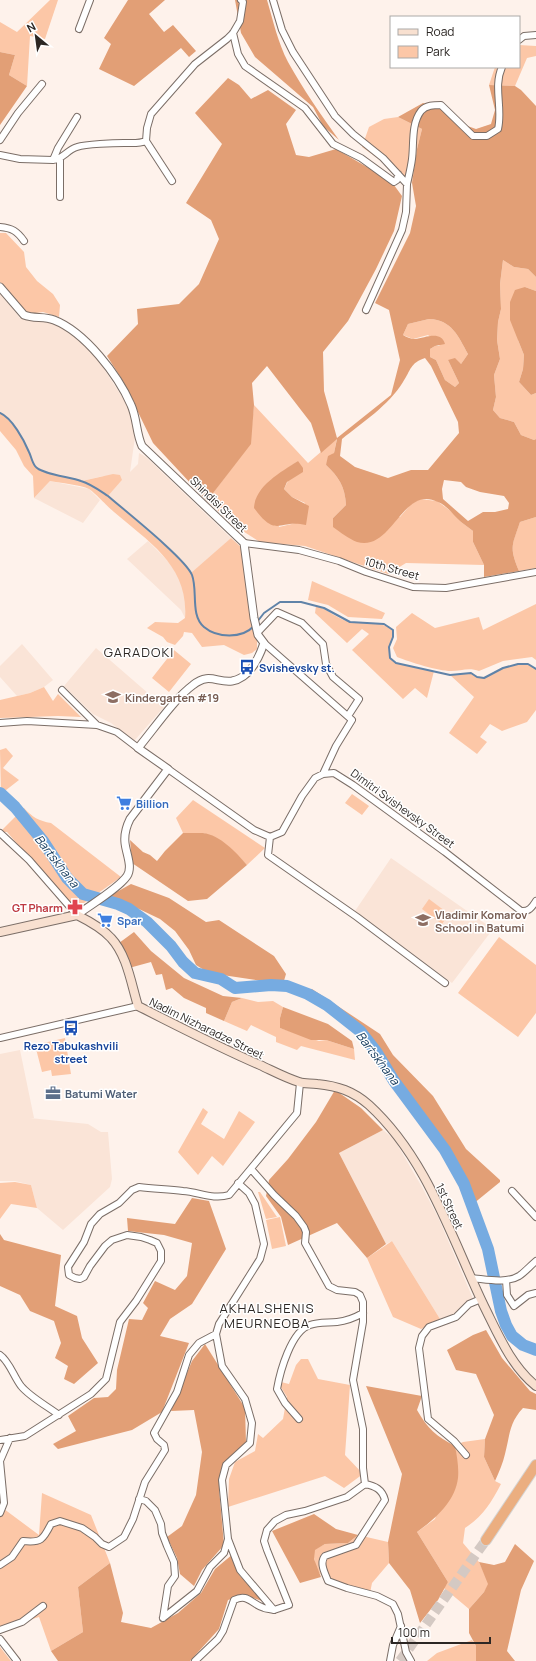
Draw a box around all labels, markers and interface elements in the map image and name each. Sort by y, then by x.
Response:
north arrow [16,16,56,56]
legend [390,16,520,68]
text: N [24,18,38,35]
text: Road [426,23,454,40]
text: Park [426,43,451,60]
street label: Shindisi Street [187,473,251,535]
street label: 10th Street [363,553,421,583]
district label: GARADOKI [104,643,174,661]
bus stop icon: Svishevsky st. [238,658,256,676]
place label: Svishevsky st. [259,660,335,675]
school or university icon: Kindergarten #19 [104,688,122,706]
place label: Kindergarten #19 [125,690,219,705]
street label: Dimitri Svishevsky Street [348,765,458,851]
supermarket icon: Billion [115,794,133,812]
place label: Billion [136,796,169,811]
water label: Bartskhana [31,831,84,892]
pharmacy icon: GT Pharm [66,898,84,916]
place label: GT Pharm [12,900,63,915]
place label: Vladimir Komarov School in Batumi [435,907,527,935]
supermarket icon: Spar [96,911,114,929]
school or university icon: Vladimir Komarov School in Batumi [414,911,432,929]
place label: Spar [117,913,142,928]
street label: Nadim Nizharadze Street [147,994,267,1062]
bus stop icon: Rezo Tabukashvili street [62,1019,80,1037]
water label: Bartskhana [352,1028,405,1089]
place label: Rezo Tabukashvili street [24,1038,118,1066]
office icon: Batumi Water [44,1084,62,1102]
place label: Batumi Water [65,1086,138,1101]
street label: 1st Street [433,1181,467,1231]
district label: AKHALSHENIS MEURNEOBA [220,1299,315,1332]
scale bar [392,1619,490,1645]
text: 100 m [398,1624,430,1641]

